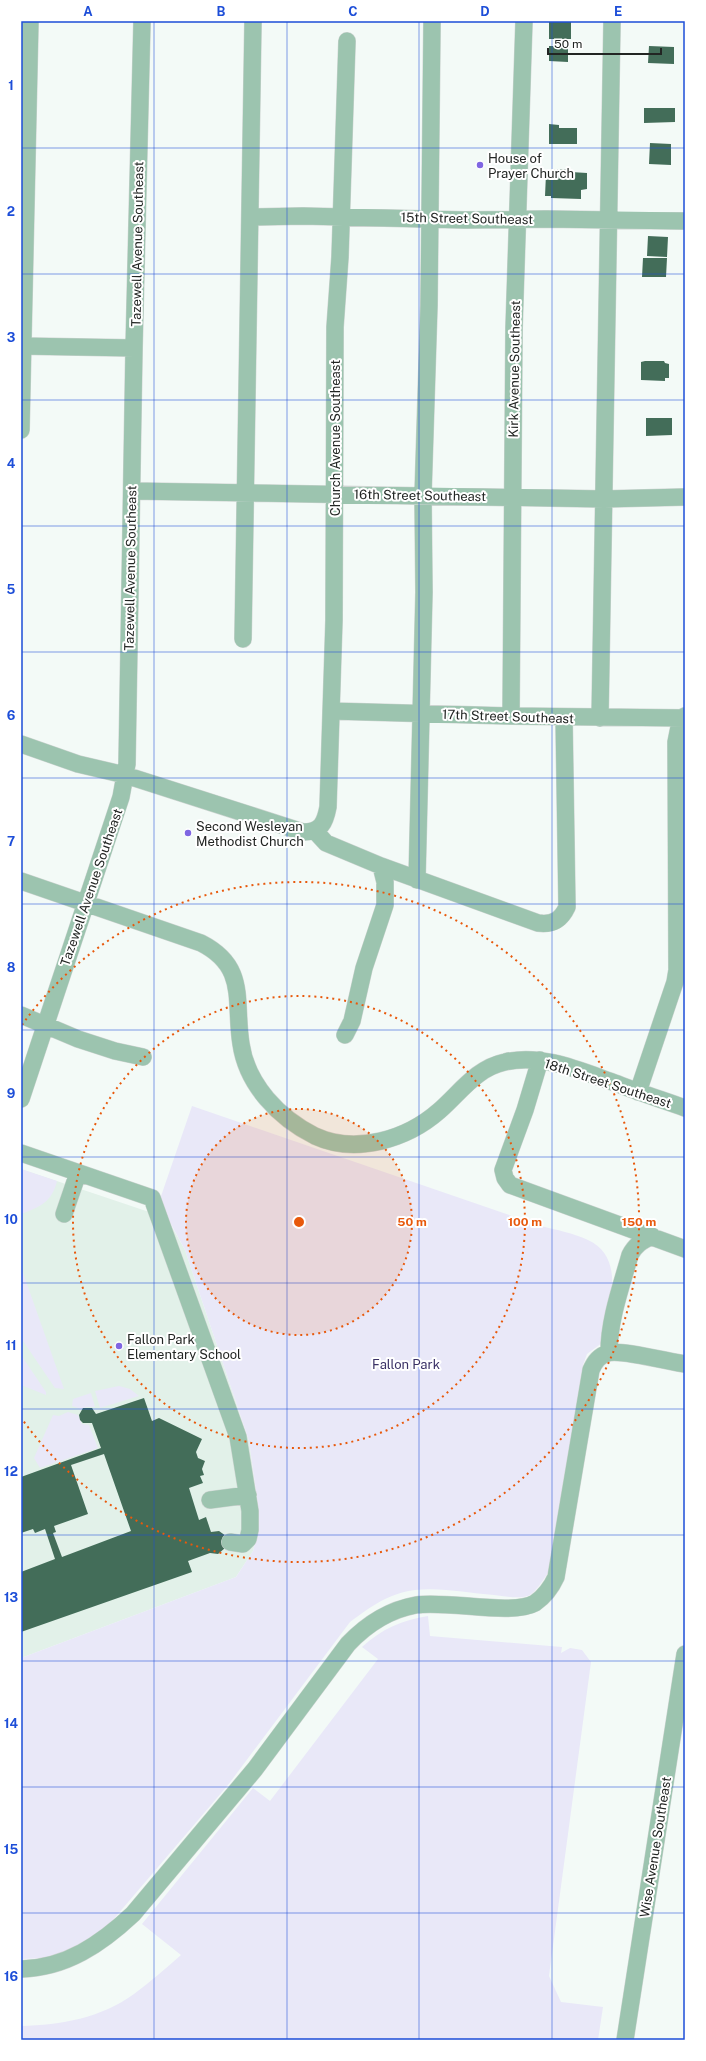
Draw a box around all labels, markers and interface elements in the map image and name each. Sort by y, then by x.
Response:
text: A [83,4,93,19]
text: B [217,4,226,19]
text: C [348,4,358,19]
text: D [480,4,490,19]
text: E [614,4,622,19]
scale bar [548,30,661,56]
text: 50 m [554,37,582,51]
text: 1 [8,78,14,93]
place label: House of Prayer Church [488,151,574,181]
marker: House of Prayer Church [475,160,485,170]
street label: Tazewell Avenue Southeast [129,161,146,327]
text: 2 [7,204,15,219]
street label: 15th Street Southeast [401,210,533,227]
street label: Kirk Avenue Southeast [506,300,523,438]
text: 3 [7,330,16,345]
street label: Church Avenue Southeast [328,360,343,516]
text: 4 [7,456,16,471]
street label: Tazewell Avenue Southeast [122,485,139,651]
street label: 16th Street Southeast [354,487,486,504]
text: 5 [7,582,16,597]
street label: 17th Street Southeast [442,707,574,726]
text: 6 [7,708,16,723]
street label: Tazewell Avenue Southeast [57,806,126,968]
place label: Second Wesleyan Methodist Church [196,819,304,849]
marker: Second Wesleyan Methodist Church [183,828,193,838]
text: 7 [7,834,15,849]
text: 8 [7,960,16,975]
street label: 18th Street Southeast [542,1056,673,1111]
text: 9 [7,1086,15,1101]
text: 10 [4,1212,18,1227]
centre of rings [292,1215,306,1229]
text: 50 m [397,1215,427,1229]
text: 100 m [508,1215,542,1229]
text: 150 m [622,1215,656,1229]
place label: Fallon Park Elementary School [127,1332,241,1362]
text: 11 [5,1338,17,1353]
marker: Fallon Park Elementary School [114,1341,124,1351]
park label: Fallon Park [372,1357,440,1372]
text: 12 [4,1464,18,1479]
text: 13 [4,1590,18,1605]
text: 14 [4,1716,19,1731]
street label: Wise Avenue Southeast [637,1776,674,1919]
text: 15 [4,1842,18,1857]
text: 16 [4,1969,18,1984]

